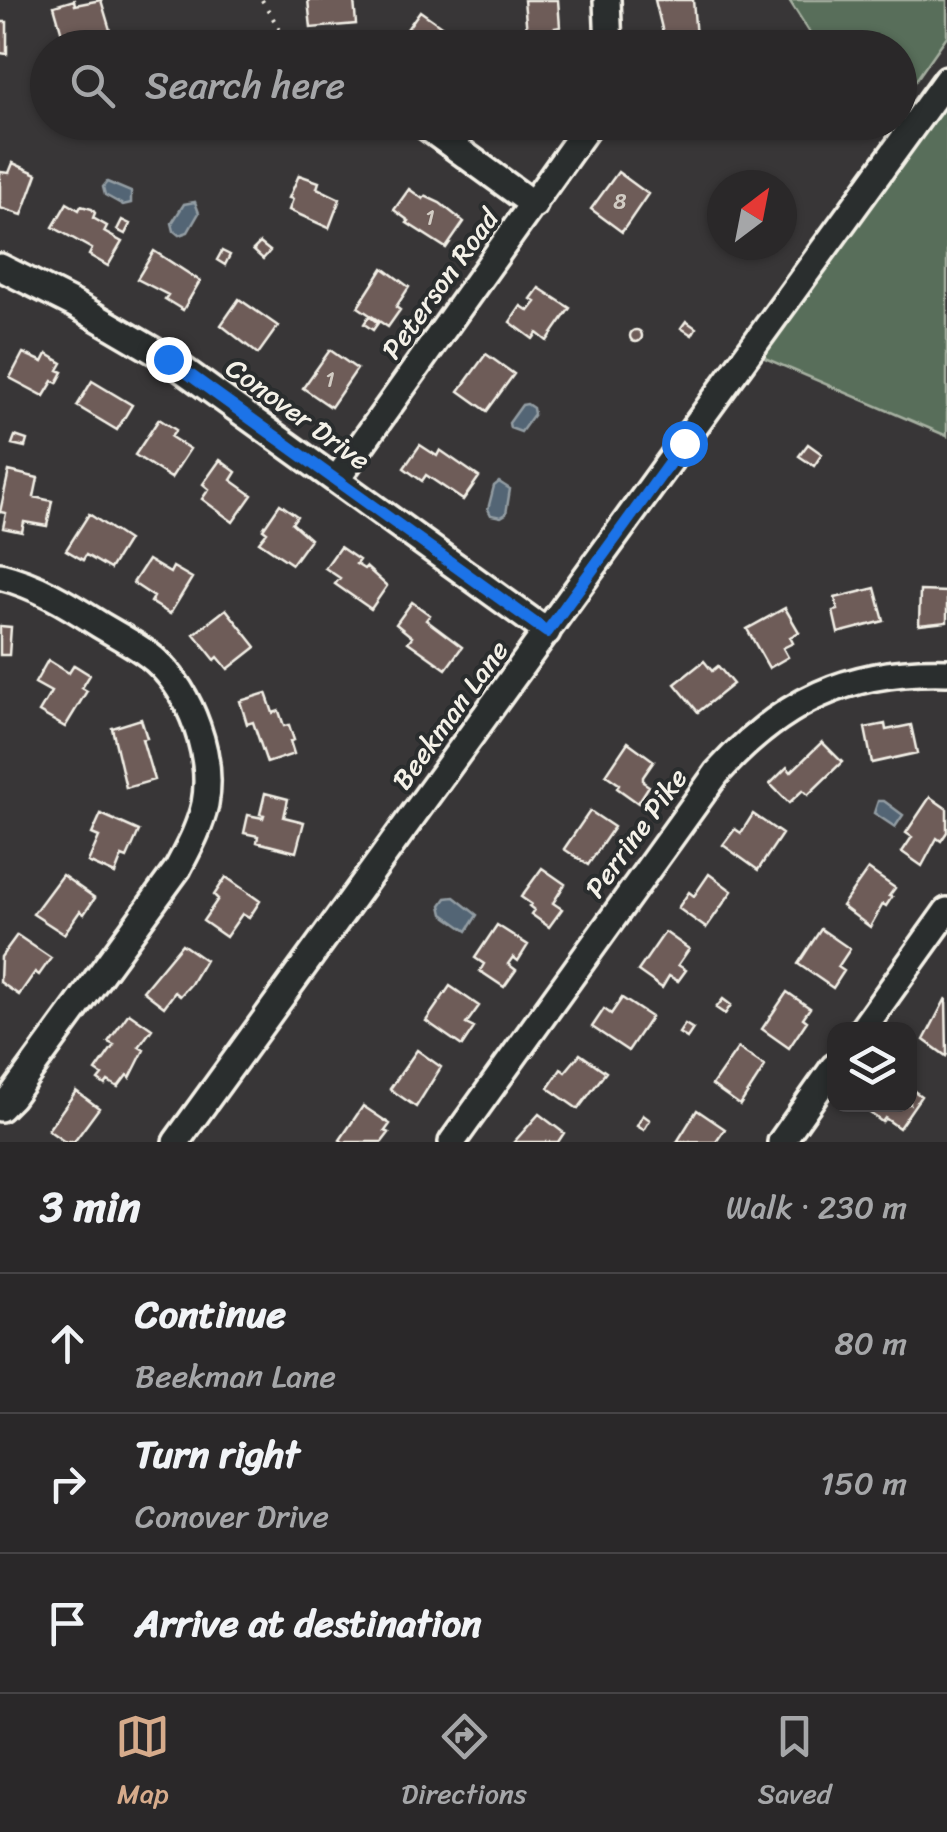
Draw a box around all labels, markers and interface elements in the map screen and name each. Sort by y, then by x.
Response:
search box [30,30,917,140]
text: Search here [145,52,345,119]
icon: search [65,58,120,113]
north arrow [707,170,797,260]
house number: 8 [613,182,627,221]
street label: Peterson Road [368,196,513,370]
house number: 1 [425,198,435,237]
route end [146,337,192,383]
street label: Conover Drive [215,344,381,484]
house number: 1 [325,360,335,399]
route start [662,421,708,467]
street label: Beekman Lane [378,629,522,801]
street label: Perrine Pike [571,757,701,909]
map controls [827,1022,917,1112]
button: layers [827,1022,917,1112]
text: 3 min [40,1170,140,1244]
text: Walk · 230 m [726,1179,907,1236]
text: Continue [135,1281,286,1348]
text: 80 m [835,1315,907,1372]
icon: ahead [40,1316,95,1371]
text: Beekman Lane [135,1348,336,1405]
text: Turn right [135,1421,300,1488]
text: 150 m [821,1455,907,1512]
icon: right [40,1456,95,1511]
text: Conover Drive [135,1488,329,1545]
text: Arrive at destination [135,1590,482,1657]
icon: arrive [40,1596,95,1651]
tab: Map [115,1709,170,1818]
tab: Directions [401,1709,527,1818]
tab: Saved [758,1709,832,1818]

